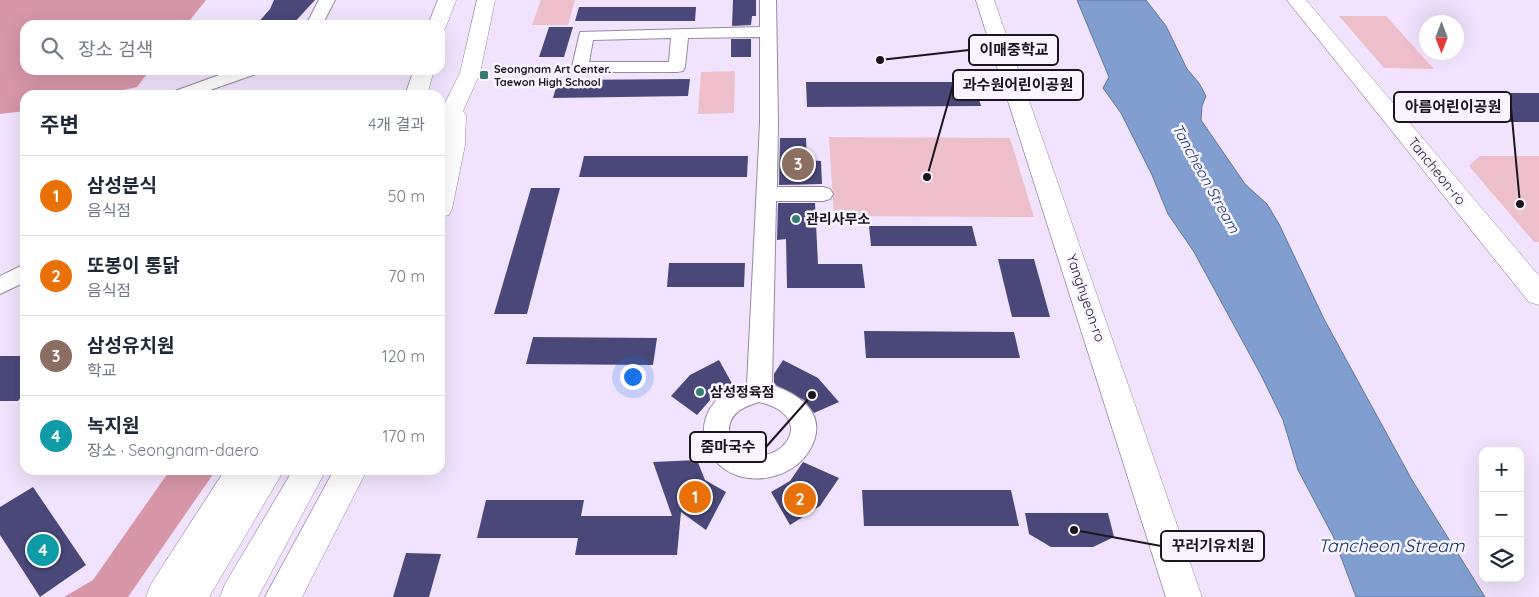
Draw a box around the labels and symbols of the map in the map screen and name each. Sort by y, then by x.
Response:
north arrow [1419,15,1464,60]
callout: 이매중학교 [969,35,1058,65]
text: 이매중학교 [979,40,1049,59]
place label: Seongnam Art Center. Taewon High School [494,62,611,89]
marker: Seongnam Art Center. Taewon High School [478,69,490,81]
callout: 과수원어린이공원 [953,70,1083,100]
text: 과수원어린이공원 [963,75,1073,94]
callout: 아름어린이공원 [1394,92,1511,122]
text: 아름어린이공원 [1405,97,1501,116]
water label: Tancheon Stream [1168,120,1244,236]
street label: Tancheon-ro [1404,133,1470,209]
pin: 3 [782,145,814,183]
place label: 관리사무소 [806,210,871,228]
marker: 관리사무소 [790,213,802,225]
street label: Yanghyeon-ro [1063,252,1109,344]
your location [620,364,646,390]
place label: 삼성정육점 [710,383,774,401]
marker: 삼성정육점 [694,386,706,398]
callout: 줌마국수 [690,432,766,462]
text: 줌마국수 [700,437,756,456]
pin: 1 [679,478,711,516]
pin: 2 [784,480,816,518]
pin: 4 [27,531,59,569]
callout: 꾸러기유치원 [1161,531,1264,561]
water label: Tancheon Stream [1318,534,1465,557]
text: 꾸러기유치원 [1172,536,1254,555]

